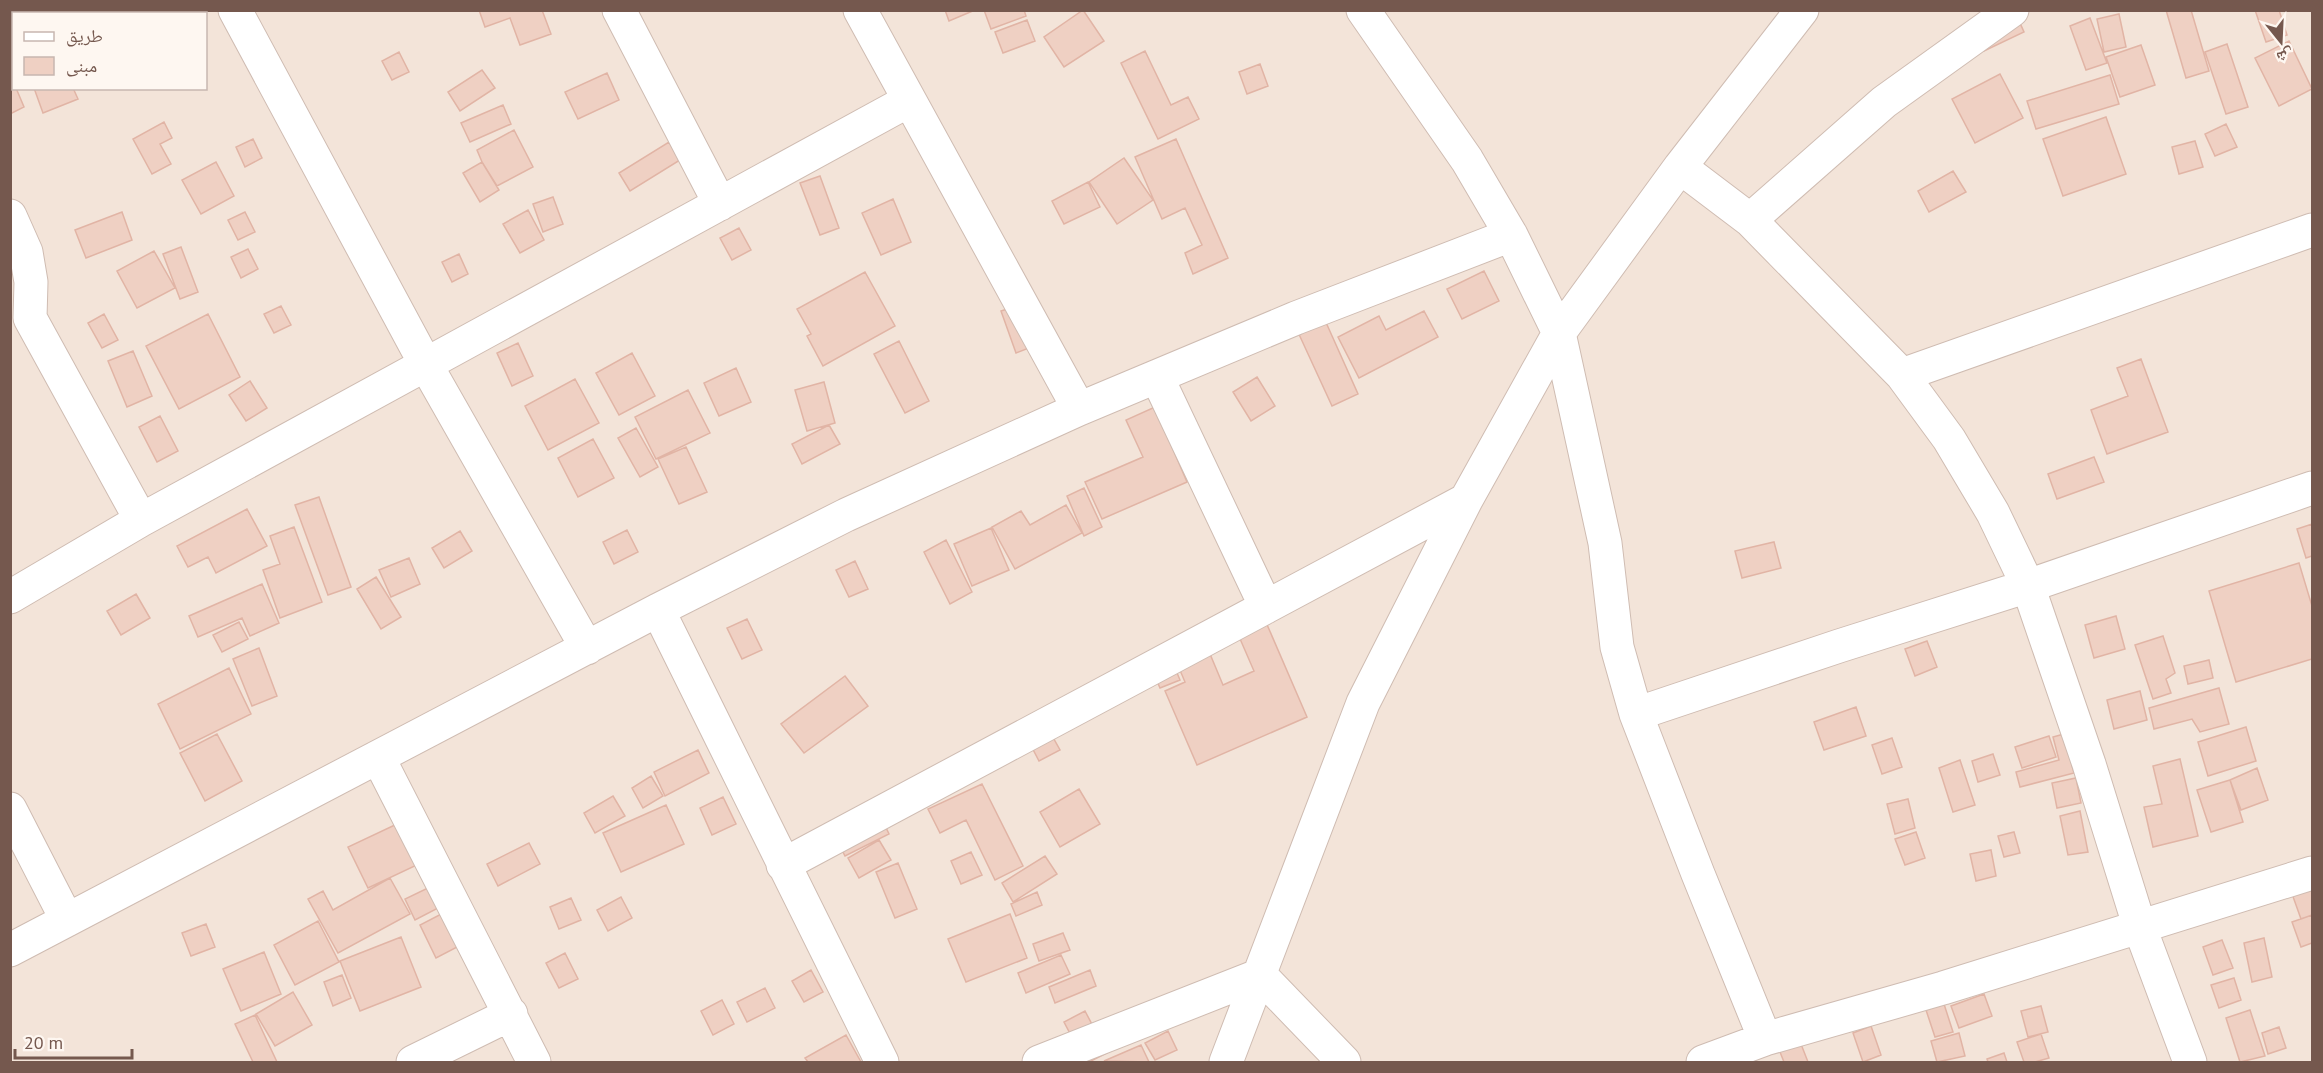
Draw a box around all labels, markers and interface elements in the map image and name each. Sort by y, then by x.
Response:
legend [12,12,207,90]
north arrow [2251,12,2311,72]
text: طريق [66,24,103,47]
text: ش [2274,44,2297,68]
text: مبنى [66,54,97,77]
scale bar [15,1022,132,1060]
text: 20 m [24,1031,63,1054]

